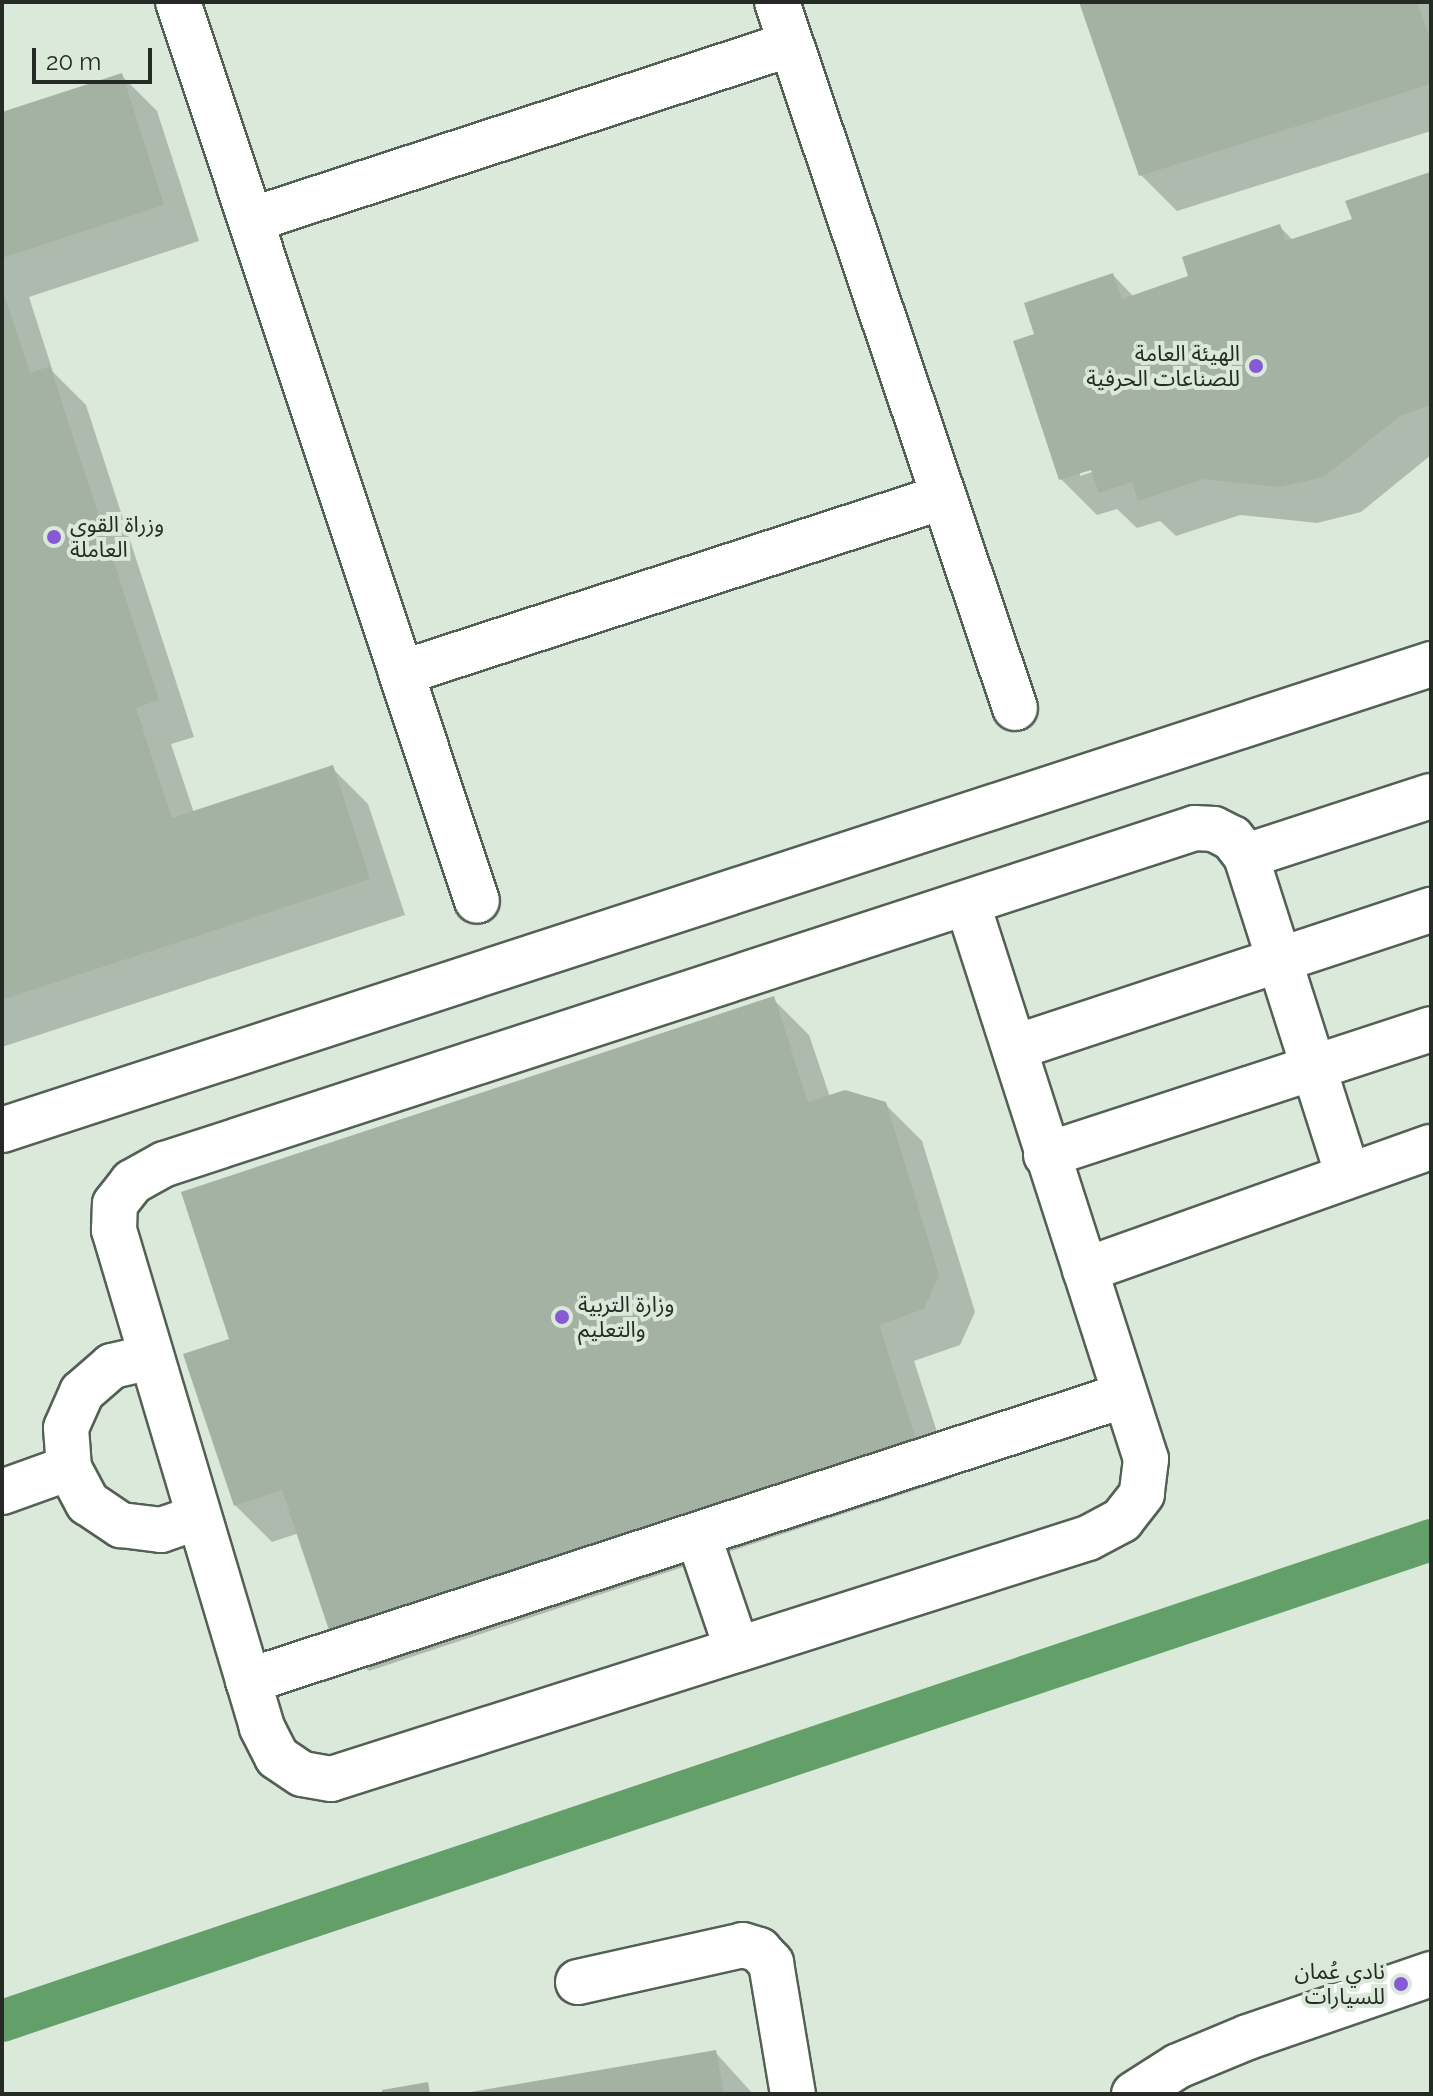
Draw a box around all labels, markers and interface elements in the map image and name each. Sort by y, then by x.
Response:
scale bar [36,32,156,82]
text: 20 m [46,47,101,76]
place label: الهيئة العامة للصناعات الحرفية [1086,340,1240,392]
marker: الهيئة العامة للصناعات الحرفية [1247,357,1265,375]
place label: وزراة القوى العاملة [70,511,164,562]
marker: وزراة القوى العاملة [45,528,63,546]
place label: وزارة التربية والتعليم [578,1291,674,1342]
marker: وزارة التربية والتعليم [553,1308,571,1326]
place label: نادي عُمان للسيارات [1295,1958,1385,2010]
marker: نادي عُمان للسيارات [1392,1975,1410,1993]

